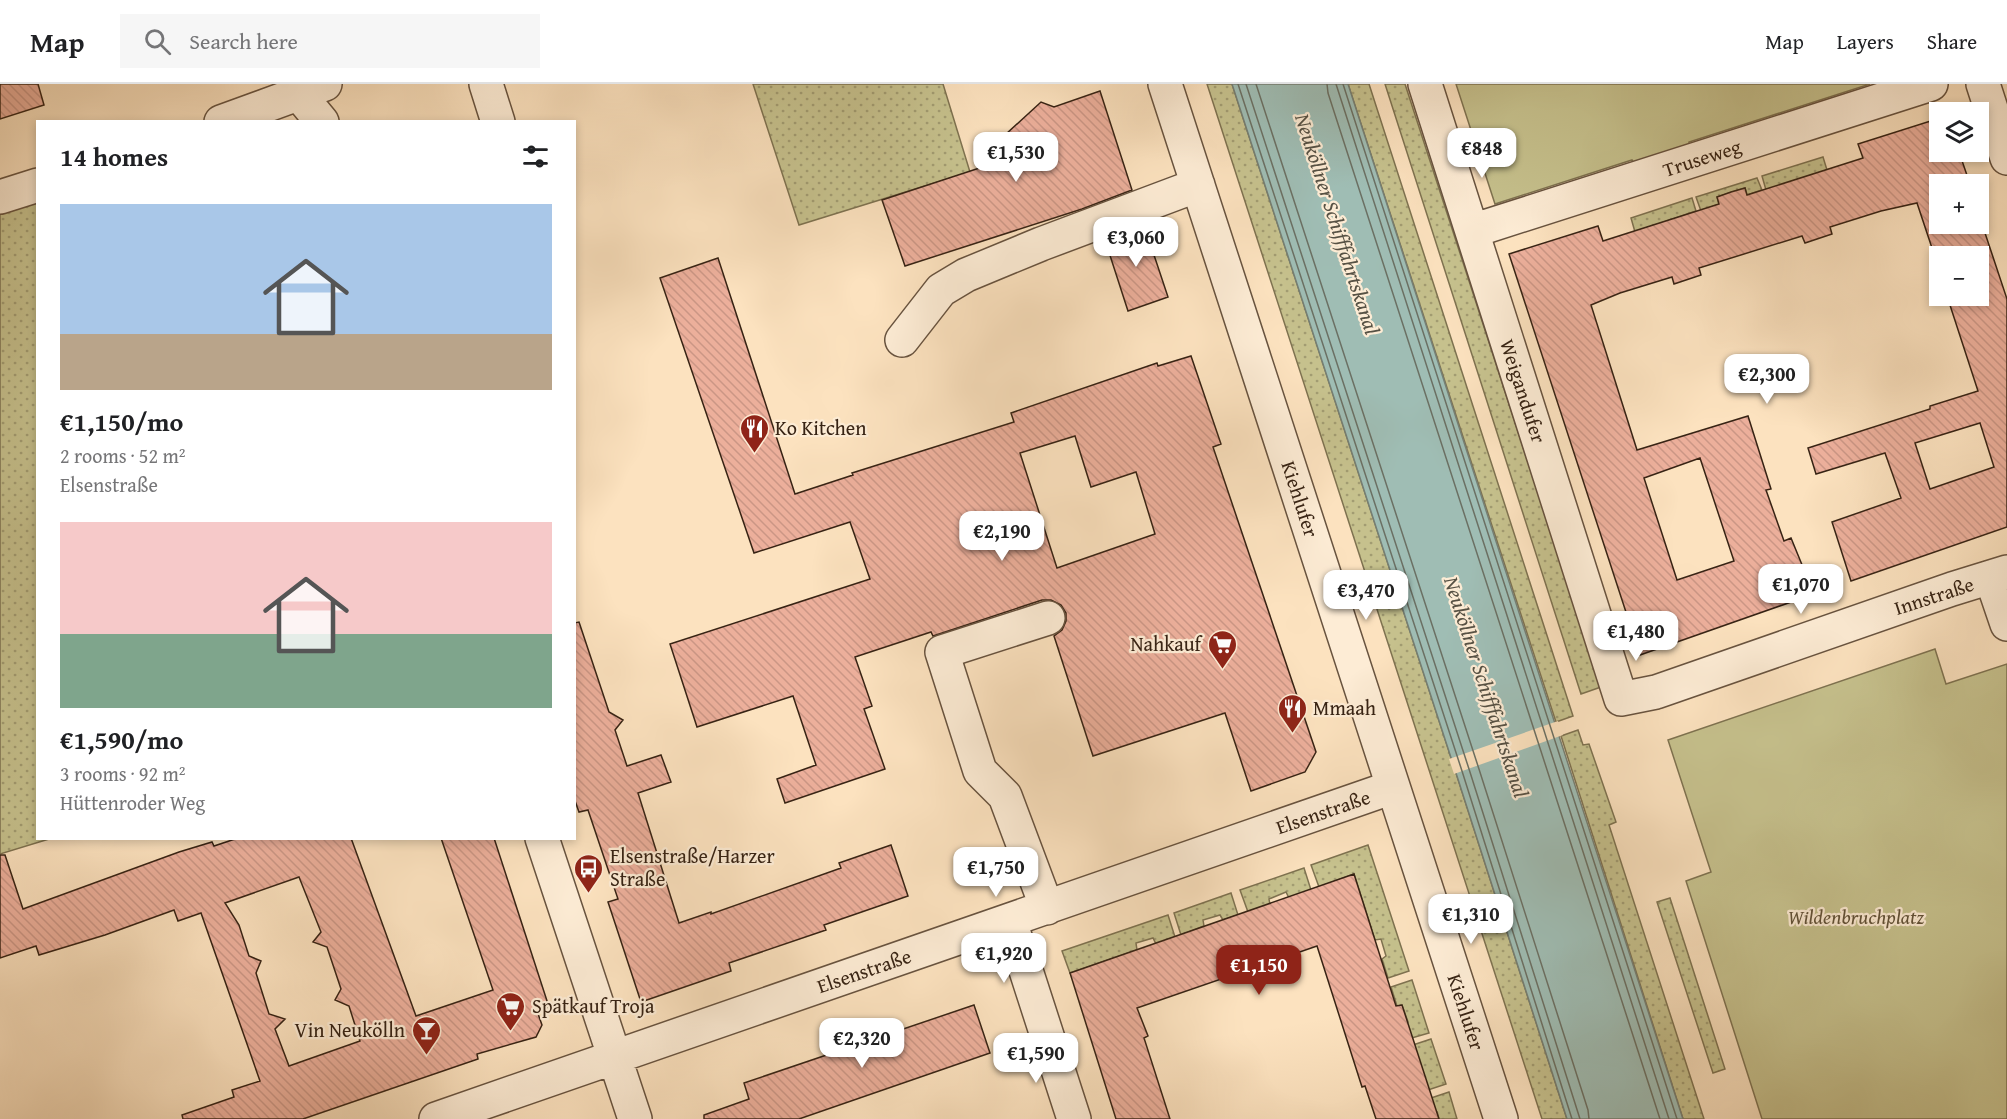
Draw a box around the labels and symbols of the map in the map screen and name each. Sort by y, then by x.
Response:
water label: Neuköllner Schifffahrtskanal [1287,108,1388,338]
pin: €848 [1446,128,1518,179]
street label: Truseweg [1659,131,1745,184]
pin: €1,530 [967,132,1065,183]
pin: €3,060 [1087,217,1185,268]
street label: Weigandufer [1493,335,1554,446]
pin: €2,300 [1718,354,1816,405]
restaurant icon: Ko Kitchen [738,412,770,454]
place label: Ko Kitchen [775,413,866,442]
street label: Kiehlufer [1275,457,1326,541]
pin: €2,190 [953,511,1051,562]
pin: €1,070 [1752,564,1850,615]
street label: Innstraße [1890,569,1977,622]
pin: €3,470 [1317,570,1415,621]
water label: Neuköllner Schifffahrtskanal [1436,571,1537,801]
pin: €1,480 [1587,611,1685,662]
supermarket icon: Nahkauf [1206,628,1238,670]
place label: Nahkauf [1130,629,1204,658]
restaurant icon: Mmaah [1276,692,1308,734]
place label: Mmaah [1313,693,1376,722]
street label: Elsenstraße [1272,782,1374,841]
place label: Elsenstraße/Harzer Straße [610,841,775,893]
pin: €1,750 [947,847,1045,898]
bus stop icon: Elsenstraße/Harzer Straße [573,852,605,894]
pin: €1,310 [1422,894,1520,945]
park label: Wildenbruchplatz [1788,902,1924,931]
pin: €1,920 [955,933,1053,984]
street label: Elsenstraße [813,941,915,1000]
pin: €1,150 [1210,945,1308,996]
street label: Kiehlufer [1441,970,1492,1054]
supermarket icon: Spätkauf Troja [495,990,527,1032]
place label: Spätkauf Troja [532,991,655,1020]
bar icon: Vin Neukölln [410,1014,442,1056]
place label: Vin Neukölln [295,1015,405,1044]
pin: €2,320 [813,1018,911,1069]
pin: €1,590 [987,1033,1085,1084]

